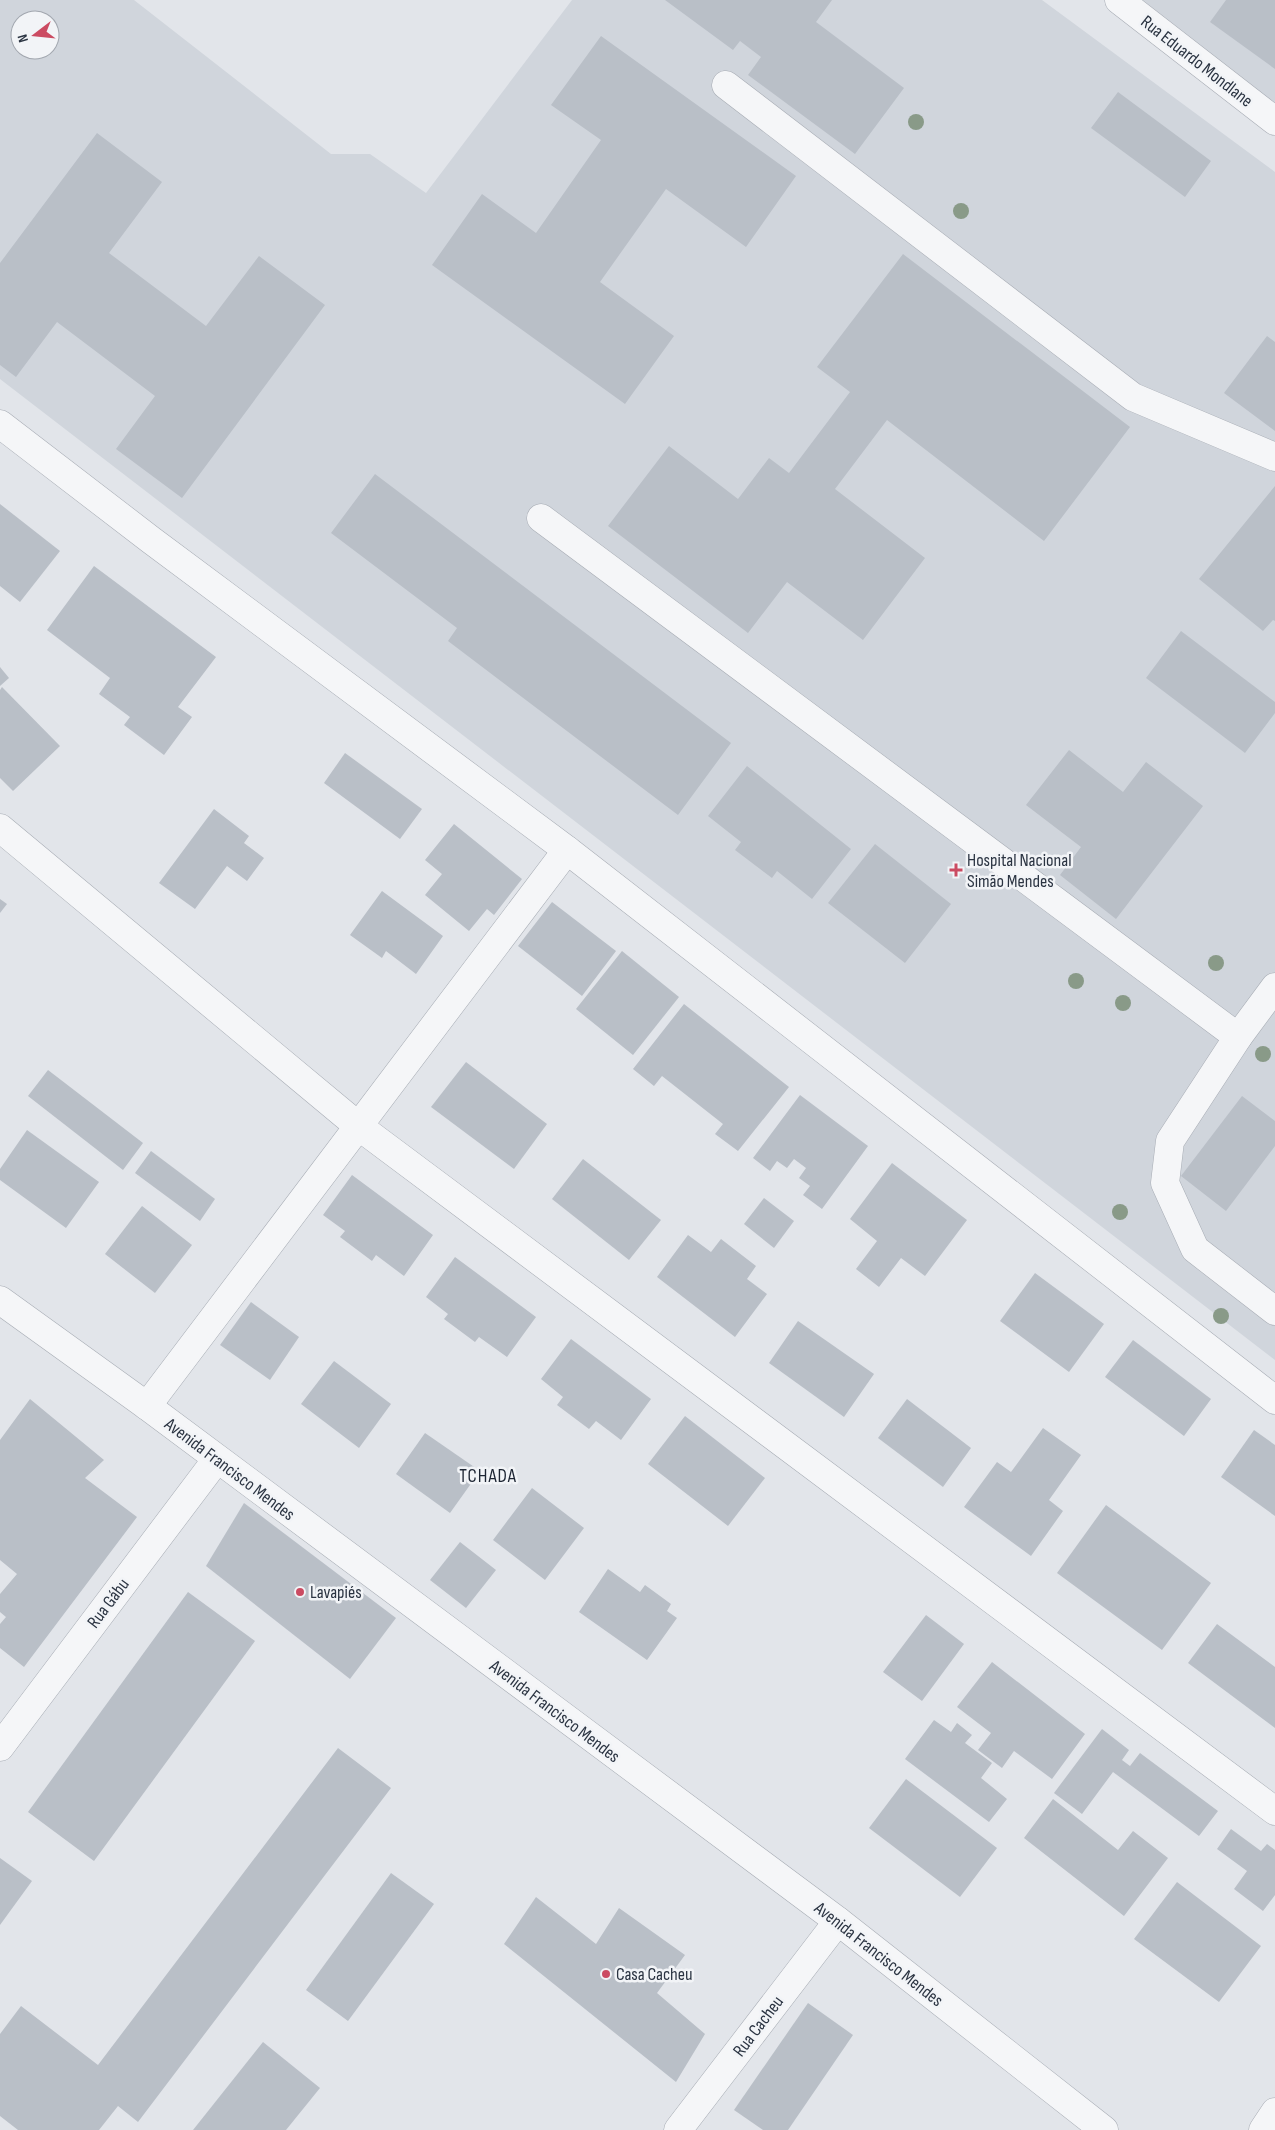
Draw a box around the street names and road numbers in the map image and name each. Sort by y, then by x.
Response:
street label: Rua Eduardo Mondlane [1137,11,1257,112]
street label: Avenida Francisco Mendes [160,1413,299,1525]
street label: Rua Gábu [83,1574,134,1632]
street label: Avenida Francisco Mendes [485,1655,624,1767]
street label: Avenida Francisco Mendes [809,1897,947,2011]
street label: Rua Cacheu [729,1992,788,2061]

